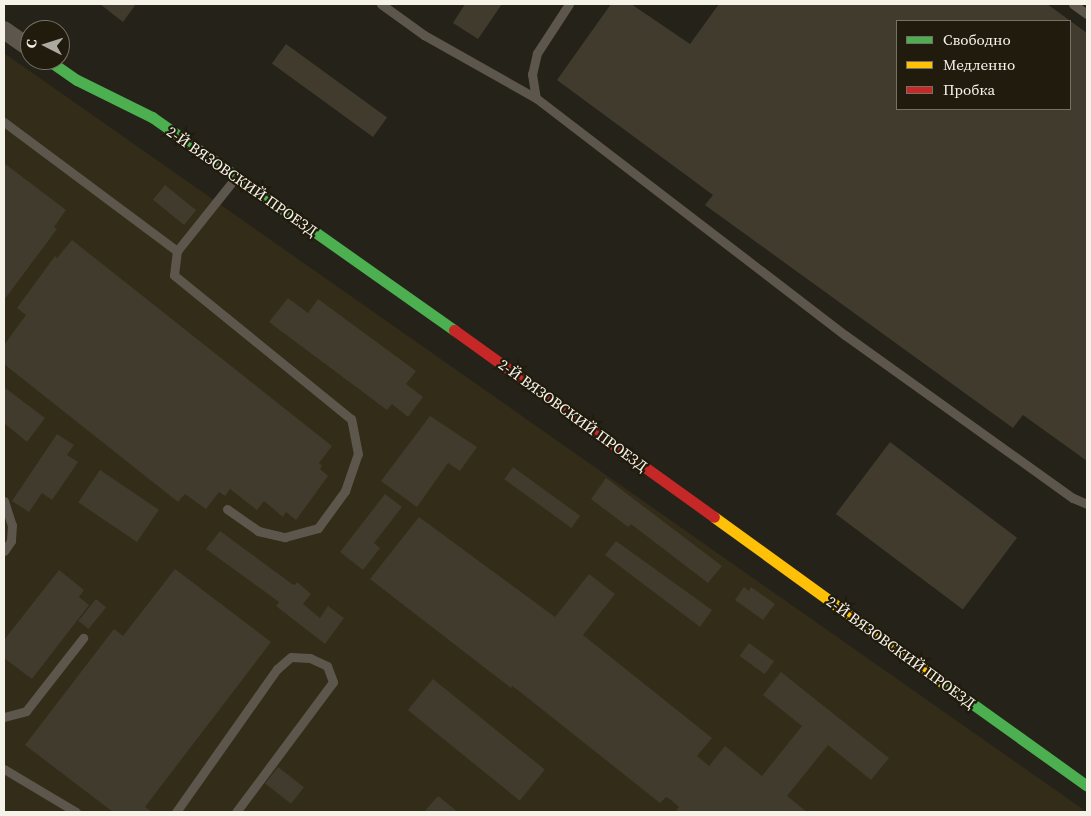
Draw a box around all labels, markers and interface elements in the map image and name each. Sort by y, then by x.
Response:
north arrow [20,20,70,70]
legend [896,20,1071,110]
text: Свободно [943,29,1011,50]
text: С [21,39,41,49]
text: Медленно [943,54,1015,75]
text: Пробка [943,79,995,100]
street label: 2-Й ВЯЗОВСКИЙ ПРОЕЗД [163,122,321,240]
street label: 2-Й ВЯЗОВСКИЙ ПРОЕЗД [495,355,651,475]
street label: 2-Й ВЯЗОВСКИЙ ПРОЕЗД [823,592,979,712]

